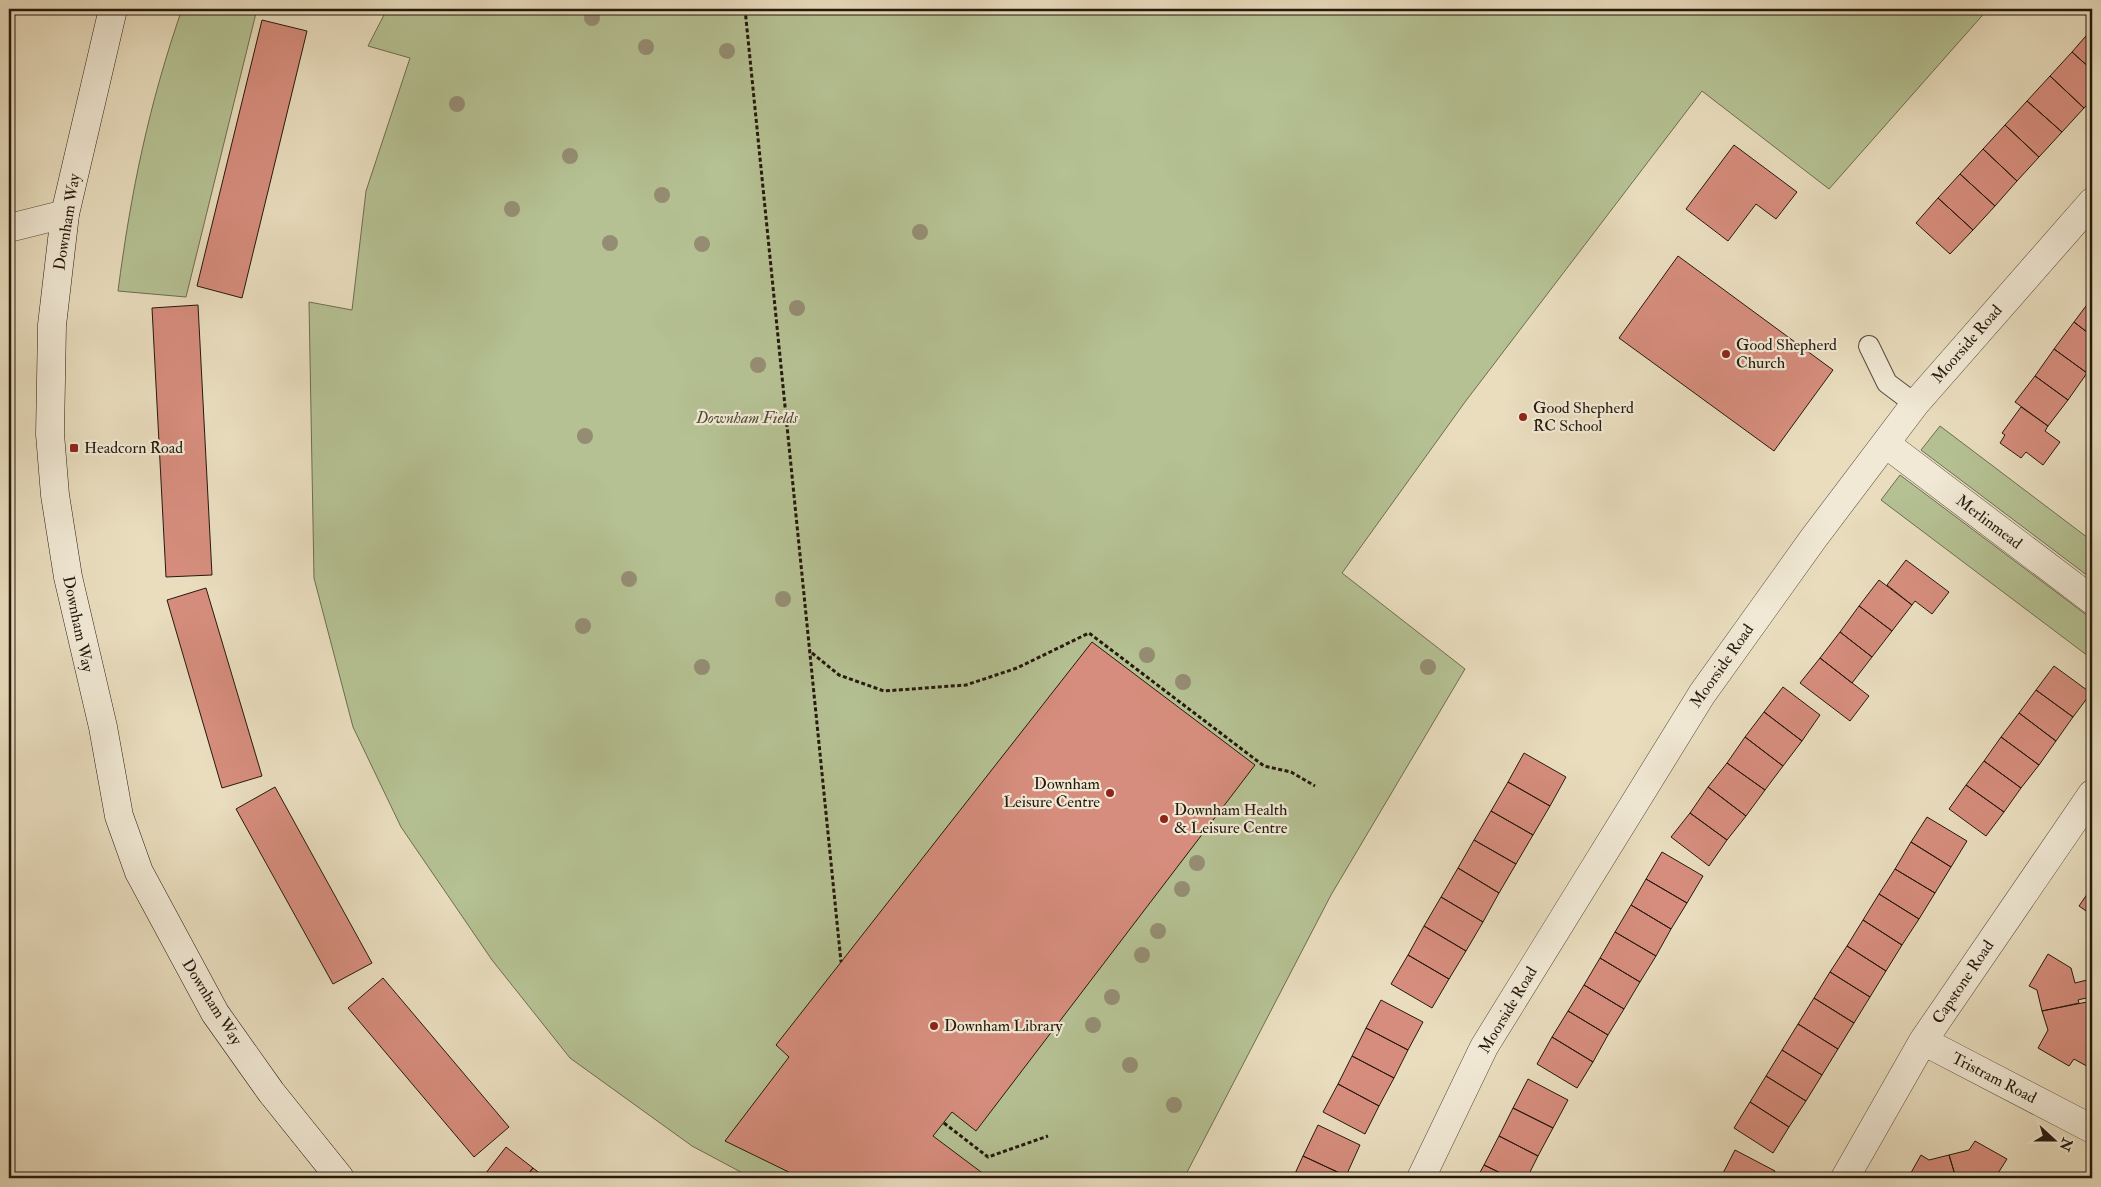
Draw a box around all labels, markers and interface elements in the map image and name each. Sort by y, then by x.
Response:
street label: Downham Way [49,171,85,272]
street label: Moorside Road [1927,301,2007,387]
place label: Good Shepherd Church [1736,335,1837,373]
marker: Good Shepherd Church [1720,348,1732,360]
place label: Good Shepherd RC School [1533,398,1634,436]
park label: Downham Fields [695,408,798,428]
marker: Good Shepherd RC School [1517,411,1529,423]
place label: Headcorn Road [84,438,183,458]
marker: Headcorn Road [68,442,80,454]
street label: Merlinmead [1952,491,2026,553]
street label: Downham Way [58,574,98,675]
street label: Moorside Road [1686,620,1758,712]
place label: Downham Leisure Centre [1003,774,1101,812]
marker: Downham Leisure Centre [1104,787,1116,799]
place label: Downham Health & Leisure Centre [1174,800,1288,838]
marker: Downham Health & Leisure Centre [1158,813,1170,825]
street label: Capstone Road [1928,936,1999,1028]
street label: Downham Way [178,955,247,1050]
street label: Moorside Road [1474,963,1542,1057]
place label: Downham Library [944,1016,1064,1036]
marker: Downham Library [928,1020,940,1032]
street label: Tristram Road [1948,1048,2040,1108]
north arrow [2028,1114,2078,1164]
text: N [2055,1135,2076,1154]

